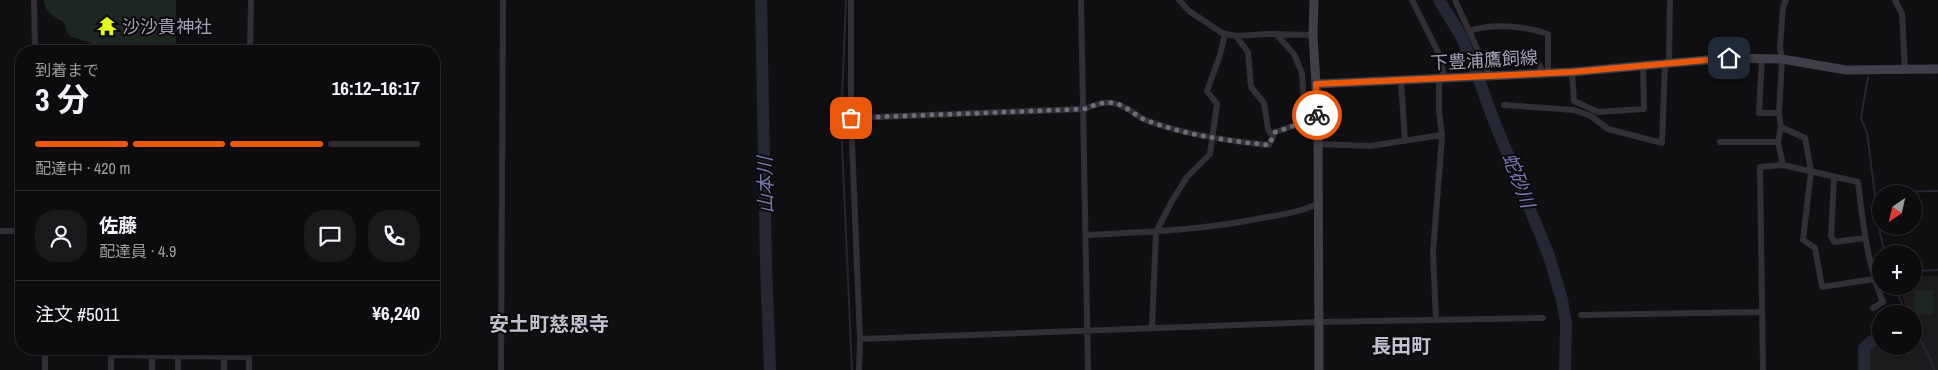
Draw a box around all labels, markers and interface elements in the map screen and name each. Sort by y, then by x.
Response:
place label: 沙沙貴神社 [122,14,212,39]
temple icon: 沙沙貴神社 [96,15,118,37]
pin [1708,37,1750,79]
icon: home [1715,44,1743,72]
street label: 下豊浦鷹飼線 [1429,45,1539,75]
text: 到着まで [35,59,99,81]
text: 16:12–16:17 [332,75,420,101]
text: 3 分 [35,78,89,121]
courier [1292,90,1342,140]
pin [830,97,872,139]
icon: bike [1303,101,1331,129]
icon: bag [837,104,865,132]
water label: 蛇砂川 [1497,149,1542,213]
water label: 山本川 [751,154,778,214]
text: 配達中 · 420 m [35,157,130,179]
north arrow [1872,185,1922,235]
map controls [1872,185,1922,355]
button: person [35,210,87,262]
button: chat [304,210,356,262]
button: phone [368,210,420,262]
text: 佐藤 [99,212,137,238]
text: 配達員 · 4.9 [99,240,176,262]
button: + [1872,245,1922,295]
text: ¥6,240 [372,300,420,326]
text: 注文 #5011 [35,301,120,327]
button: − [1872,305,1922,355]
district label: 安土町慈恩寺 [489,310,609,337]
district label: 長田町 [1371,332,1431,359]

